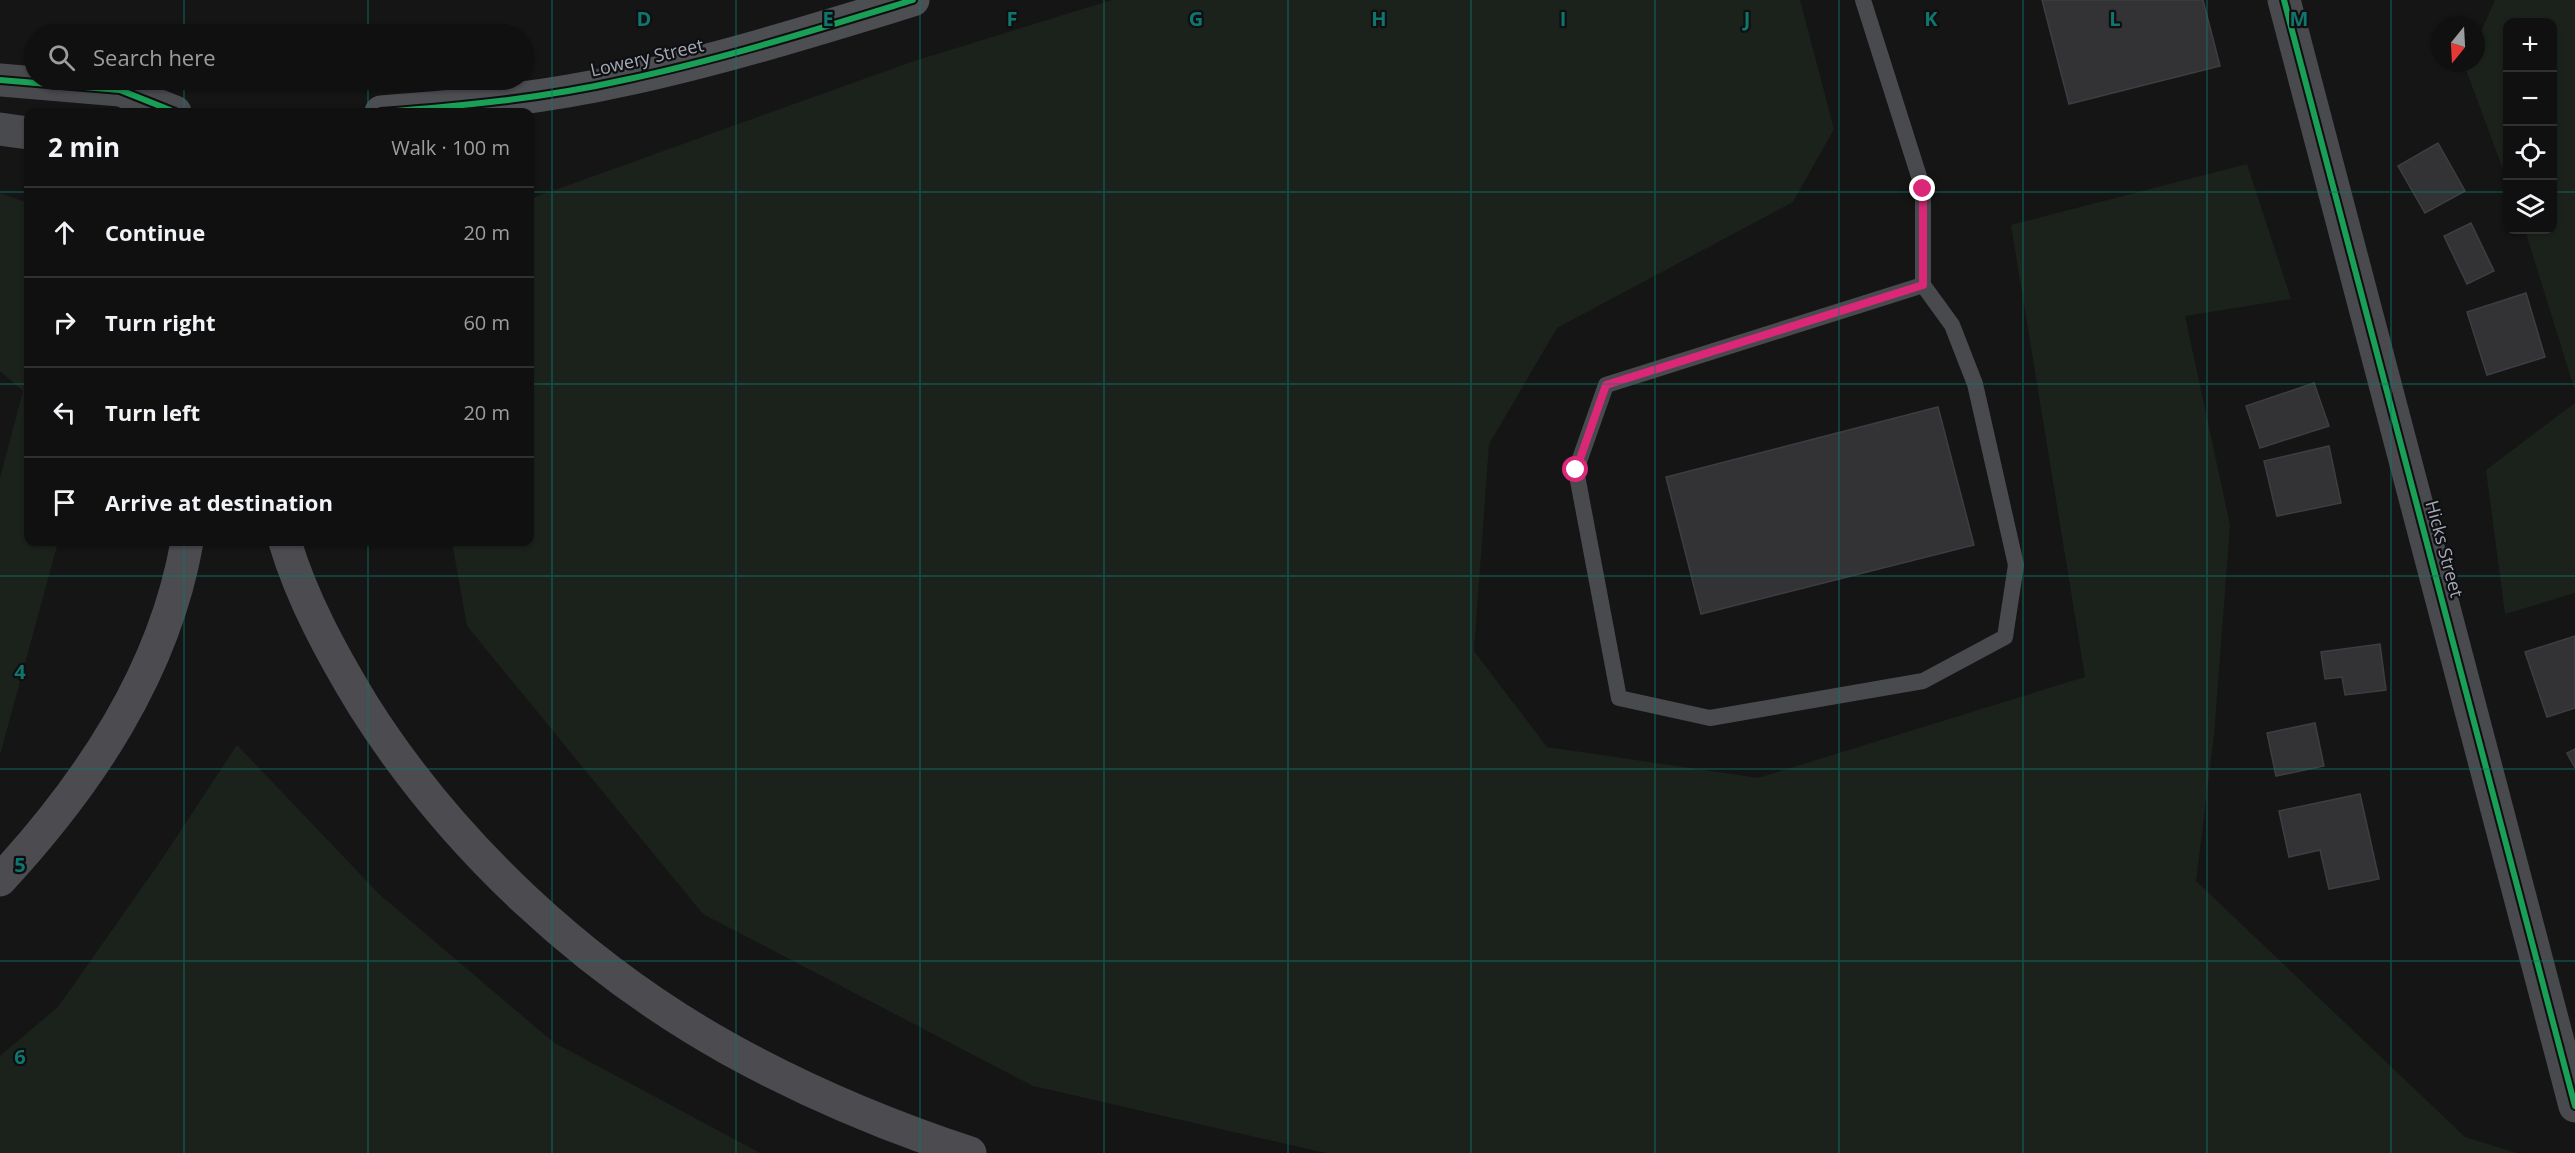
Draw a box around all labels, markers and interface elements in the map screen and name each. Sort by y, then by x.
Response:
text: D [637,5,651,32]
text: E [822,5,834,32]
text: F [1007,5,1017,32]
text: G [1189,5,1203,32]
text: H [1371,5,1387,32]
text: I [1560,5,1566,32]
text: J [1742,5,1750,32]
text: K [1924,5,1938,32]
text: L [2109,5,2121,32]
text: M [2290,5,2308,32]
north arrow [2431,18,2485,72]
map controls [2503,18,2557,234]
button: + [2503,18,2557,72]
search box [24,24,534,90]
street label: Lowery Street [588,32,706,82]
icon: search [45,41,78,74]
text: Search here [93,42,216,72]
button: − [2503,72,2557,126]
button: locate [2503,126,2557,180]
text: 2 min [48,129,120,165]
text: Walk · 100 m [391,134,510,161]
route end [1909,175,1935,201]
button: layers [2503,180,2557,234]
icon: ahead [48,216,81,249]
text: Continue [105,217,205,247]
text: 20 m [463,219,510,246]
icon: right [48,306,81,339]
text: Turn right [105,307,216,337]
text: 60 m [463,309,510,336]
icon: left [48,396,81,429]
text: Turn left [105,397,200,427]
text: 20 m [463,399,510,426]
route start [1562,456,1588,482]
icon: arrive [48,486,81,519]
text: Arrive at destination [105,487,333,517]
street label: Hicks Street [2421,498,2469,600]
text: 4 [14,658,26,685]
text: 5 [14,851,26,878]
text: 6 [14,1043,26,1070]

